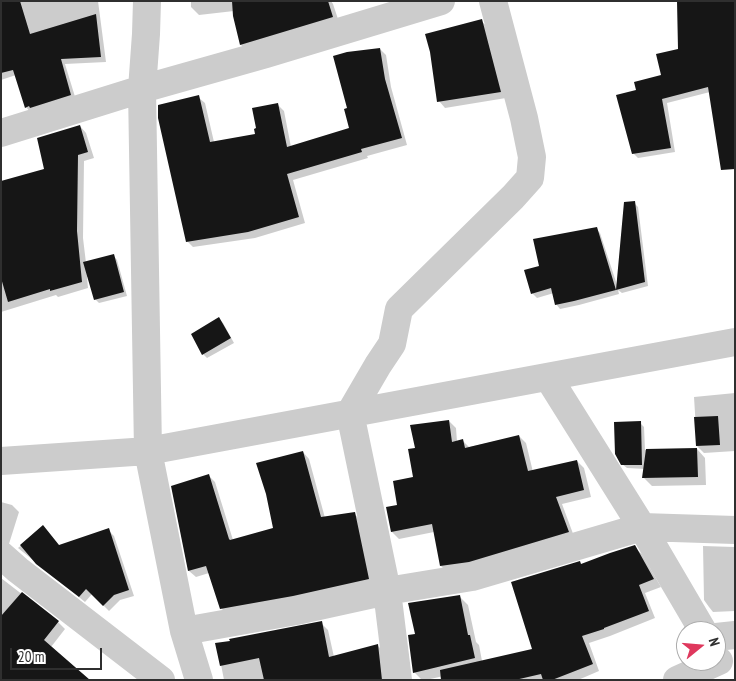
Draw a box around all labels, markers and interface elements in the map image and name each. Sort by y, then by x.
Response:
north arrow [676,621,726,671]
text: N [705,636,724,648]
scale bar [12,638,105,670]
text: 20 m [18,647,44,666]

